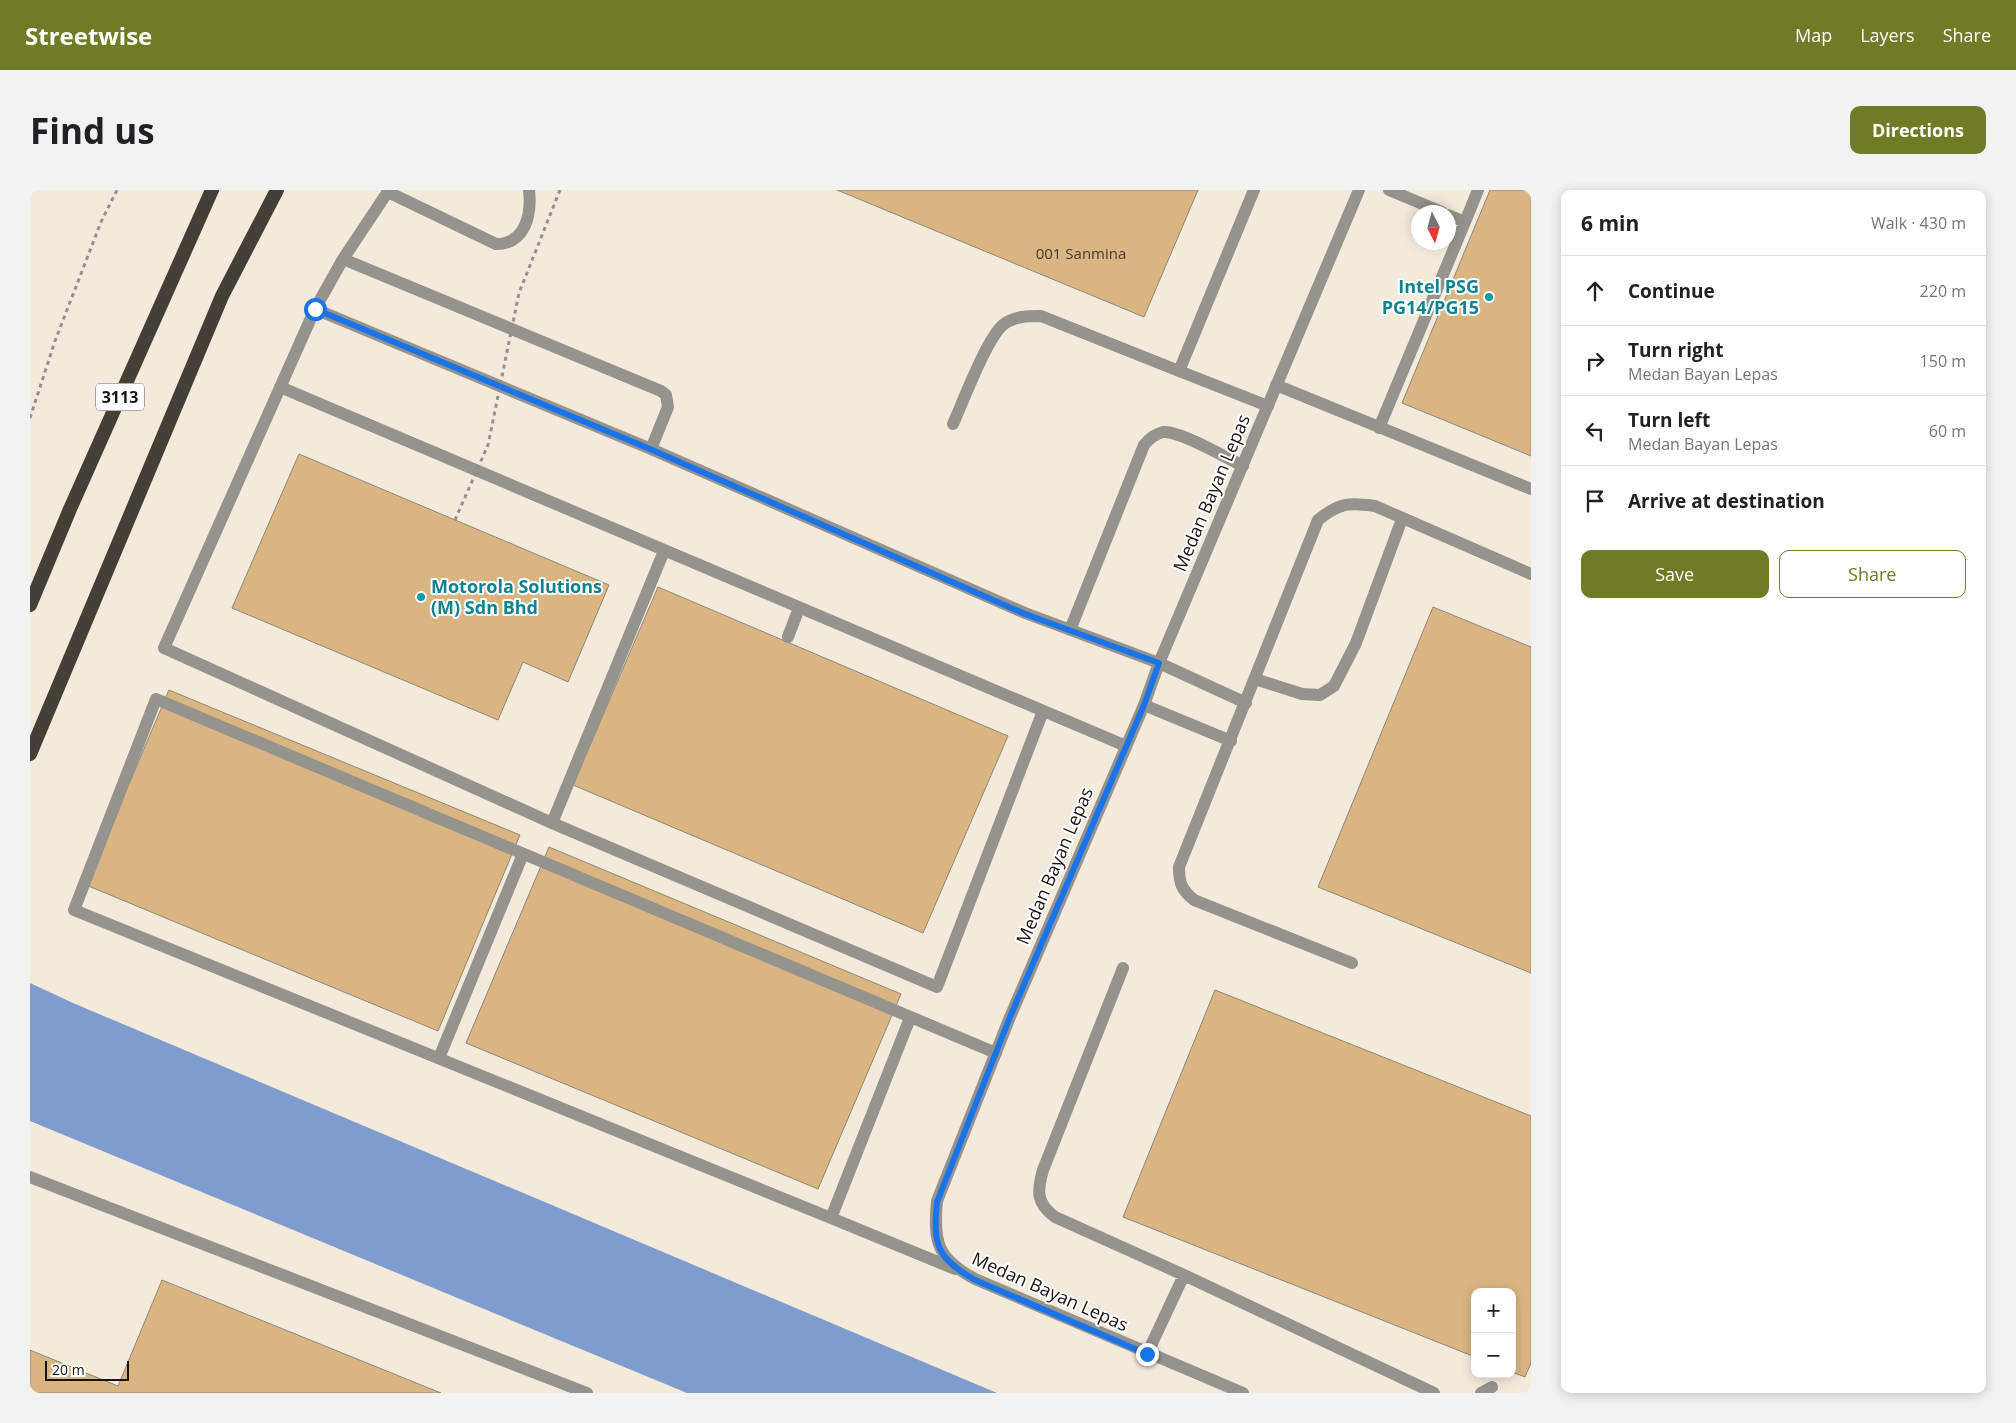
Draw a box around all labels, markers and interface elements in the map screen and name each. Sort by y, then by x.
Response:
text: Streetwise [25,19,152,52]
text: Map [1795,23,1832,47]
text: Layers [1860,23,1915,47]
text: Share [1943,23,1991,47]
button: Directions [1850,106,1986,154]
text: Find us [30,107,155,154]
north arrow [1411,205,1456,250]
text: 6 min [1581,209,1639,237]
text: Walk · 430 m [1871,212,1966,234]
house number: 001 Sanmina [1036,243,1126,263]
place label: Intel PSG PG14/PG15 [1382,274,1479,319]
icon: ahead [1581,277,1609,305]
text: Continue [1628,278,1715,304]
text: 220 m [1920,280,1966,302]
marker: Intel PSG PG14/PG15 [1483,291,1495,303]
route start [304,298,327,321]
text: Turn right [1628,337,1723,363]
icon: right [1581,347,1609,375]
text: 150 m [1920,350,1966,372]
text: Medan Bayan Lepas [1628,363,1778,385]
road number: 3113 [96,383,144,410]
text: Turn left [1628,407,1710,433]
street label: Medan Bayan Lepas [1167,410,1255,575]
icon: left [1581,417,1609,445]
text: 60 m [1929,420,1966,442]
text: Medan Bayan Lepas [1628,433,1778,455]
icon: arrive [1581,487,1609,515]
text: Arrive at destination [1628,488,1825,514]
button: Save [1581,550,1769,598]
button: Share [1779,550,1966,598]
place label: Motorola Solutions (M) Sdn Bhd [431,574,602,619]
marker: Motorola Solutions (M) Sdn Bhd [415,591,427,603]
street label: Medan Bayan Lepas [1010,783,1098,948]
street label: Medan Bayan Lepas [969,1246,1132,1336]
map controls [1471,1288,1516,1378]
button: + [1471,1288,1516,1333]
button: − [1471,1333,1516,1378]
route end [1136,1343,1159,1366]
scale bar [45,1358,129,1381]
text: 20 m [52,1360,85,1379]

